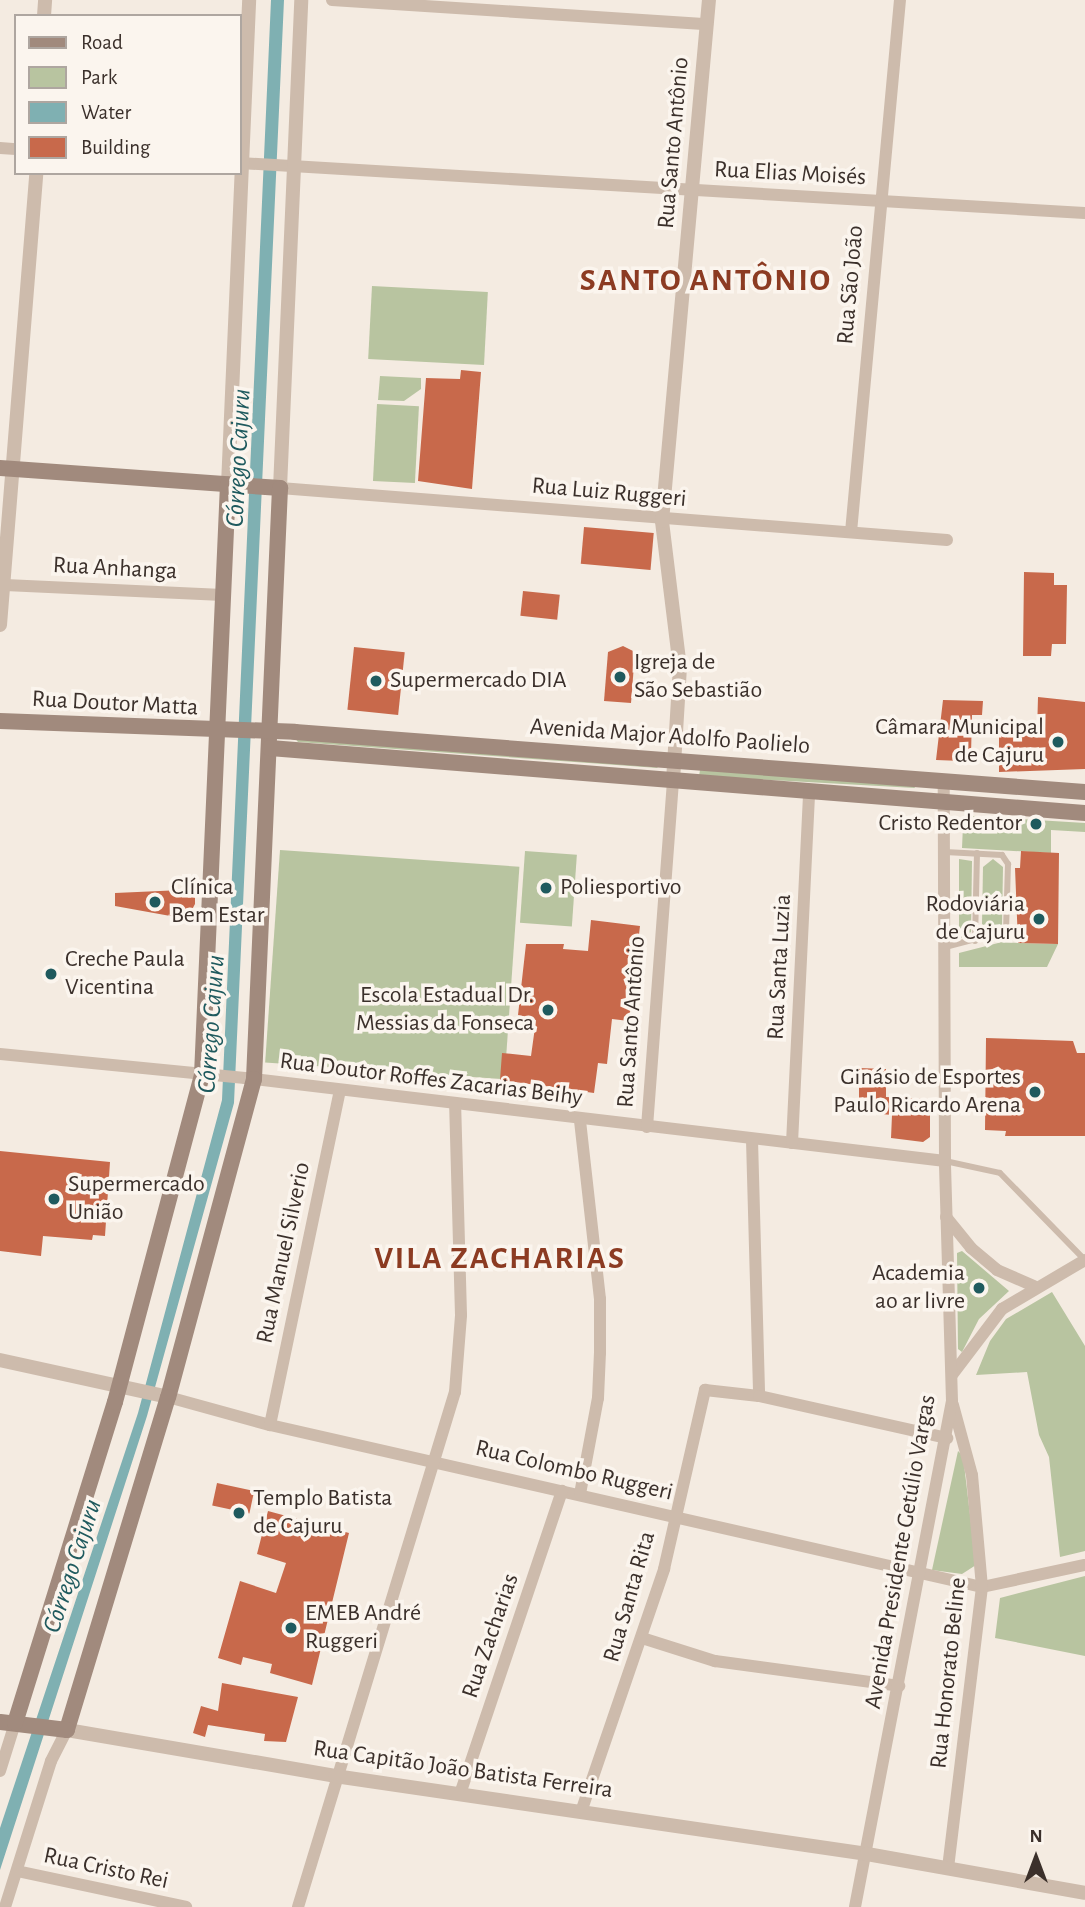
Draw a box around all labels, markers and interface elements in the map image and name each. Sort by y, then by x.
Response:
legend [14,14,242,175]
text: Road [81,32,123,53]
street label: Rua Santo Antônio [652,56,696,230]
text: Park [81,67,117,88]
text: Water [81,102,131,123]
text: Building [81,137,150,158]
street label: Rua Elias Moisés [713,156,867,192]
street label: Rua São João [831,224,871,346]
district label: SANTO ANTÔNIO [581,261,831,299]
water label: Córrego Cajuru [220,388,258,528]
street label: Rua Luiz Ruggeri [531,472,687,514]
street label: Rua Anhanga [52,551,178,587]
place label: Igreja de São Sebastião [634,649,762,705]
place label: Supermercado DIA [390,667,567,695]
marker: Igreja de São Sebastião [612,669,628,685]
marker: Supermercado DIA [368,673,384,689]
street label: Rua Doutor Matta [31,685,199,723]
street label: Avenida Major Adolfo Paolielo [529,713,811,761]
place label: Câmara Municipal de Cajuru [875,714,1044,770]
marker: Câmara Municipal de Cajuru [1050,734,1066,750]
place label: Cristo Redentor [878,810,1022,838]
marker: Cristo Redentor [1028,816,1044,832]
place label: Clínica Bem Estar [171,874,265,930]
place label: Poliesportivo [560,874,681,902]
marker: Poliesportivo [538,880,554,896]
place label: Rodoviária de Cajuru [925,891,1025,947]
marker: Clínica Bem Estar [145,892,165,912]
street label: Rua Santa Luzia [762,893,798,1041]
marker: Rodoviária de Cajuru [1031,911,1047,927]
street label: Rua Santo Antônio [612,935,652,1109]
place label: Creche Paula Vicentina [65,946,185,1002]
water label: Córrego Cajuru [192,954,232,1094]
marker: Creche Paula Vicentina [43,966,59,982]
place label: Escola Estadual Dr. Messias da Fonseca [356,982,534,1038]
marker: Escola Estadual Dr. Messias da Fonseca [540,1002,556,1018]
street label: Rua Doutor Roffes Zacarias Beihy [278,1047,584,1113]
place label: Ginásio de Esportes Paulo Ricardo Arena [833,1064,1021,1120]
marker: Ginásio de Esportes Paulo Ricardo Arena [1027,1084,1043,1100]
street label: Rua Manuel Silverio [251,1160,317,1346]
place label: Supermercado União [68,1171,205,1227]
marker: Supermercado União [46,1191,62,1207]
district label: VILA ZACHARIAS [376,1239,624,1277]
place label: Academia ao ar livre [872,1260,965,1316]
marker: Academia ao ar livre [971,1280,987,1296]
street label: Avenida Presidente Getúlio Vargas [859,1393,943,1711]
street label: Rua Colombo Ruggeri [472,1434,676,1508]
place label: Templo Batista de Cajuru [253,1485,392,1541]
water label: Córrego Cajuru [37,1495,109,1637]
marker: Templo Batista de Cajuru [231,1505,247,1521]
street label: Rua Santa Rita [598,1528,662,1666]
street label: Rua Zacharias [456,1570,526,1702]
street label: Rua Honorato Beline [925,1576,973,1770]
place label: EMEB André Ruggeri [305,1600,421,1656]
marker: EMEB André Ruggeri [283,1620,299,1636]
street label: Rua Capitão João Batista Ferreira [311,1735,615,1805]
north arrow [1001,1823,1071,1893]
text: N [1029,1827,1043,1846]
street label: Rua Cristo Rei [41,1842,171,1896]

